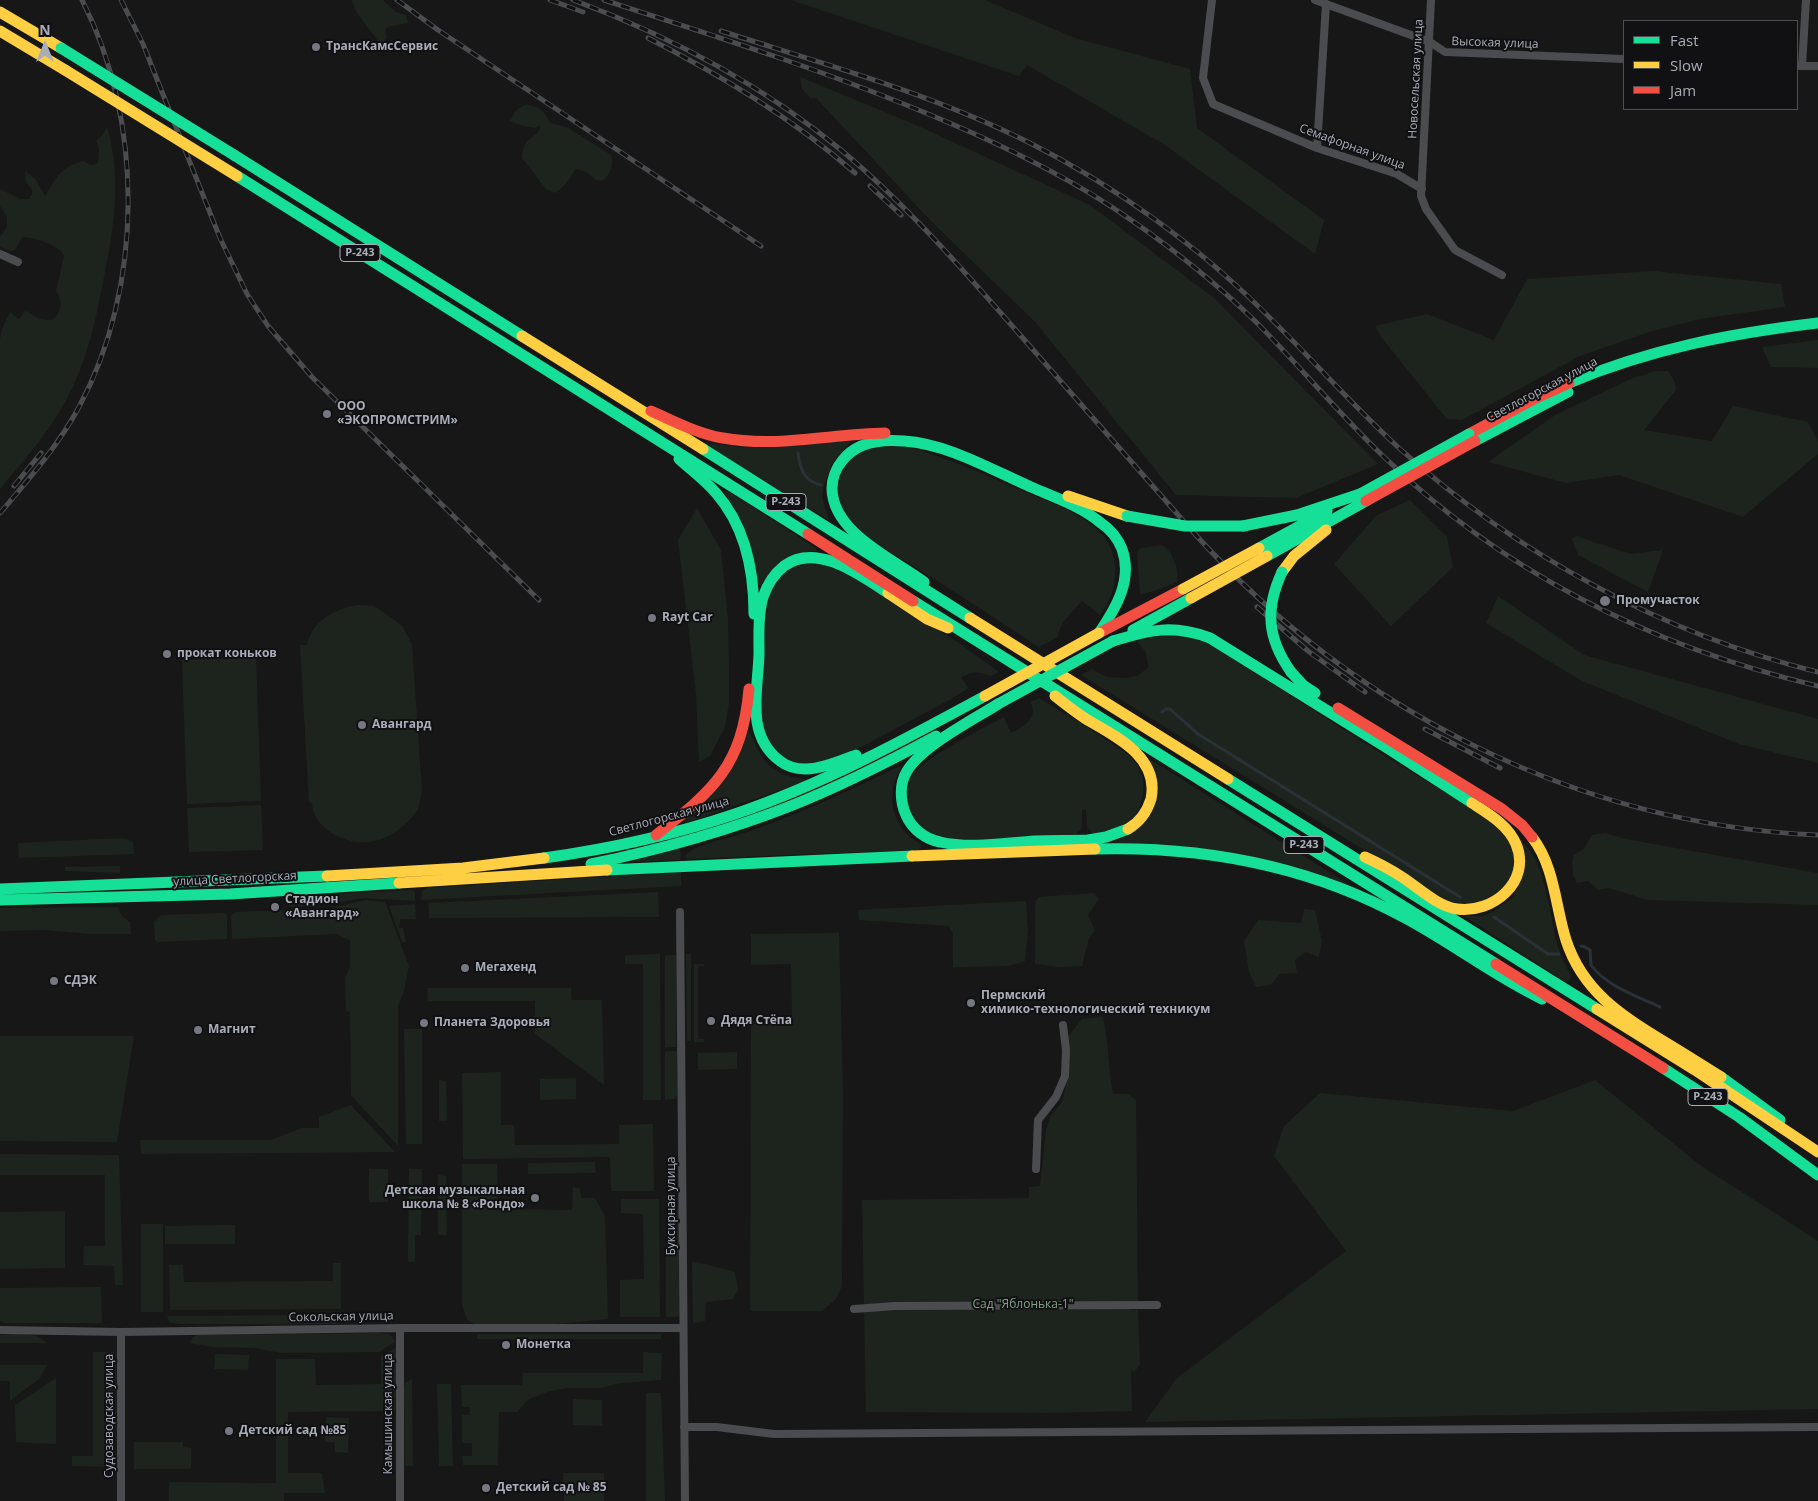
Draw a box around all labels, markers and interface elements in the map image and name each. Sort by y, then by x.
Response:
street label: Новосельская улица [1406,19,1426,139]
north arrow [20,20,70,70]
text: N [39,20,51,39]
legend [1623,20,1798,110]
text: Fast [1670,30,1699,50]
street label: Высокая улица [1451,34,1539,52]
place label: ТрансКамсСервис [326,40,438,54]
marker: ТрансКамсСервис [310,41,322,53]
text: Slow [1670,55,1703,75]
text: Jam [1670,80,1696,100]
street label: Семафорная улица [1297,121,1407,173]
road number: Р-243 [340,244,380,262]
street label: Светлогорская улица [1484,355,1600,425]
place label: ООО «ЭКОПРОМСТРИМ» [337,400,458,428]
marker: ООО «ЭКОПРОМСТРИМ» [321,408,333,420]
road number: Р-243 [766,494,806,511]
marker: Промучасток [1598,594,1612,608]
place label: Промучасток [1616,594,1700,608]
place label: Rayt Car [662,611,713,625]
marker: Rayt Car [646,612,658,624]
place label: прокат коньков [177,647,277,661]
marker: прокат коньков [161,648,173,660]
place label: Авангард [372,718,432,732]
marker: Авангард [356,719,368,731]
street label: Светлогорская улица [607,794,731,840]
road number: Р-243 [1284,836,1324,854]
street label: улица Светлогорская [173,869,297,889]
place label: Стадион «Авангард» [285,893,359,921]
marker: Стадион «Авангард» [269,901,281,913]
place label: Мегахенд [475,961,536,975]
marker: Мегахенд [459,962,471,974]
place label: СДЭК [64,974,97,988]
marker: СДЭК [48,975,60,987]
place label: Пермский химико-технологический техникум [981,989,1210,1017]
marker: Пермский химико-технологический техникум [965,997,977,1009]
place label: Дядя Стёпа [721,1014,792,1028]
marker: Дядя Стёпа [705,1015,717,1027]
place label: Планета Здоровья [434,1016,550,1030]
marker: Планета Здоровья [418,1017,430,1029]
place label: Магнит [208,1023,256,1037]
marker: Магнит [192,1024,204,1036]
road number: Р-243 [1688,1088,1728,1106]
street label: Буксирная улица [665,1157,679,1255]
place label: Детская музыкальная школа № 8 «Рондо» [385,1184,525,1212]
marker: Детская музыкальная школа № 8 «Рондо» [529,1192,541,1204]
park label: Сад "Яблонька-1" [973,1298,1073,1312]
street label: Сокольская улица [288,1309,394,1325]
place label: Монетка [516,1338,571,1352]
marker: Монетка [500,1339,512,1351]
street label: Судозаводская улица [103,1354,117,1478]
street label: Камышинская улица [382,1354,396,1474]
place label: Детский сад №85 [239,1424,346,1438]
marker: Детский сад №85 [223,1425,235,1437]
place label: Детский сад № 85 [496,1481,607,1495]
marker: Детский сад № 85 [480,1482,492,1494]

